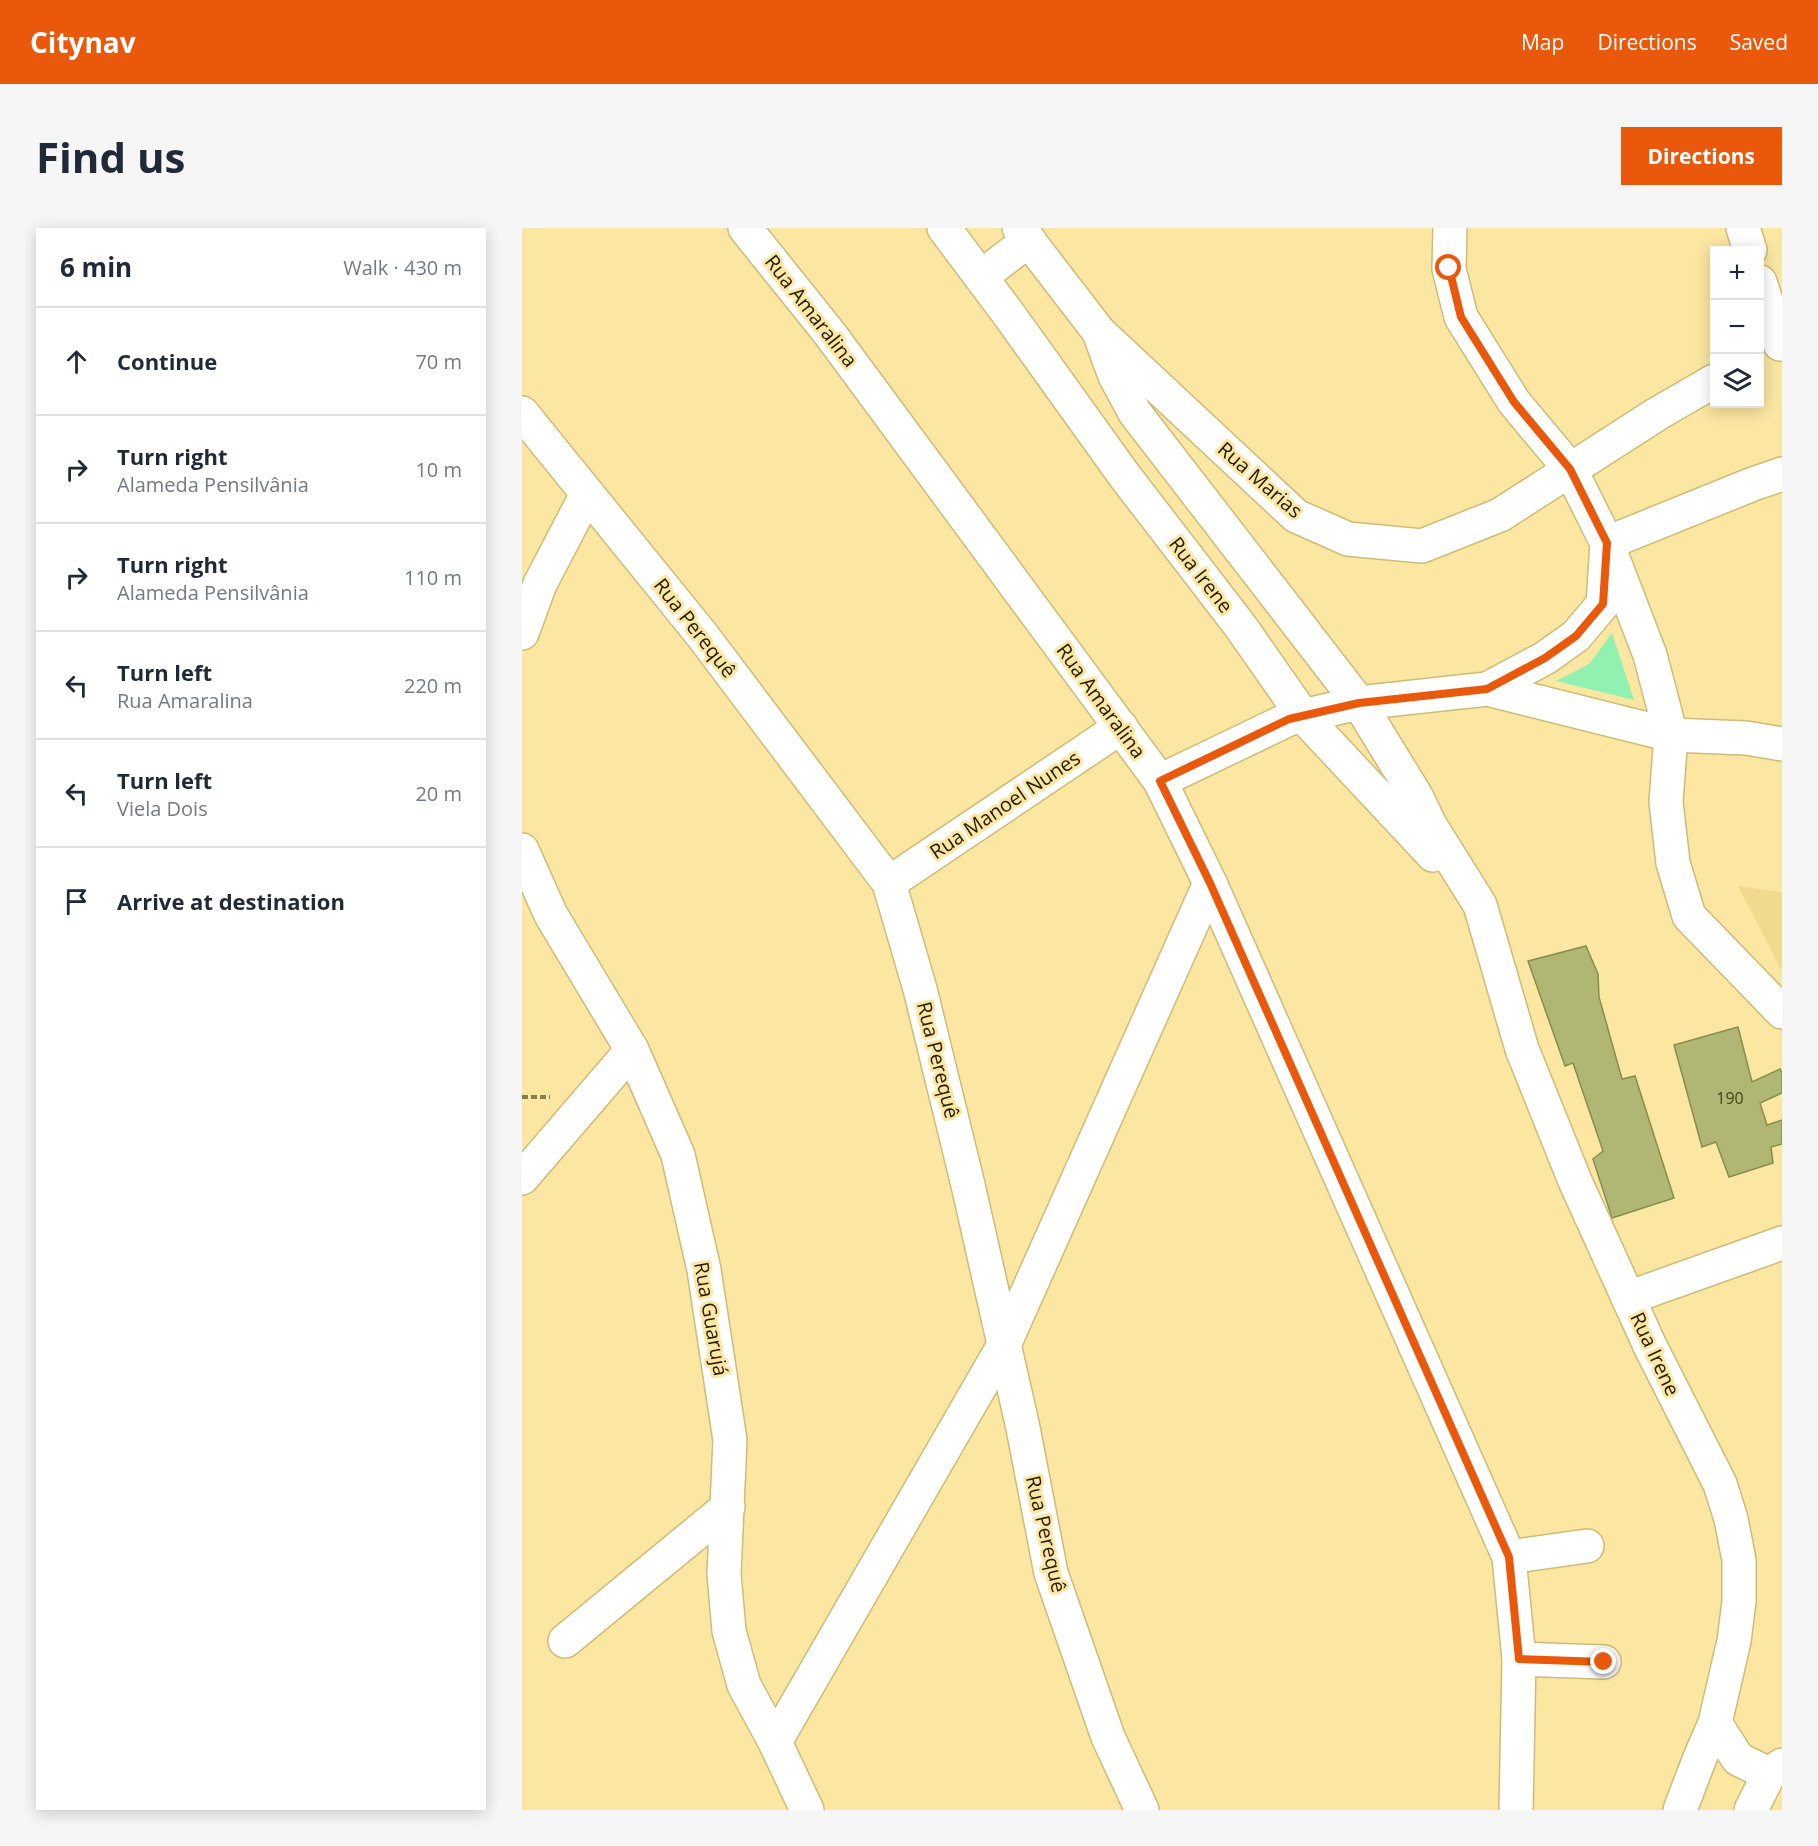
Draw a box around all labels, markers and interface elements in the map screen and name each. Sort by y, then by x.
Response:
text: Citynav [30,23,136,61]
text: Map [1521,28,1564,56]
text: Directions [1597,28,1697,56]
text: Saved [1730,28,1788,56]
button: Directions [1621,127,1782,185]
text: Find us [36,128,185,185]
map controls [1710,246,1764,408]
button: + [1710,246,1764,300]
text: 6 min [60,249,132,285]
street label: Rua Amaralina [759,249,864,373]
text: Walk · 430 m [343,254,462,281]
route start [1435,254,1461,280]
button: − [1710,300,1764,354]
icon: ahead [60,345,93,378]
text: Continue [117,346,217,376]
text: 70 m [415,348,462,375]
button: layers [1710,354,1764,408]
street label: Rua Marias [1212,435,1308,524]
text: Turn right [117,441,228,471]
icon: right [60,453,93,486]
text: 10 m [415,456,462,483]
text: Alameda Pensilvânia [117,471,309,498]
street label: Rua Irene [1163,531,1240,618]
text: Turn right [117,549,228,579]
icon: right [60,561,93,594]
text: 110 m [404,564,462,591]
street label: Rua Perequê [648,572,743,683]
text: Alameda Pensilvânia [117,579,309,606]
street label: Rua Amaralina [1051,638,1152,764]
text: Turn left [117,657,212,687]
icon: left [60,669,93,702]
text: 220 m [404,672,462,699]
text: Rua Amaralina [117,687,253,714]
street label: Rua Manoel Nunes [924,744,1085,865]
text: Turn left [117,765,212,795]
icon: left [60,777,93,810]
text: 20 m [415,780,462,807]
text: Viela Dois [117,795,208,822]
icon: arrive [60,885,93,918]
text: Arrive at destination [117,886,345,916]
street label: Rua Perequê [911,999,966,1121]
house number: 190 [1716,1087,1744,1109]
street label: Rua Guarujá [688,1260,735,1378]
street label: Rua Irene [1624,1308,1687,1400]
street label: Rua Perequê [1020,1473,1073,1595]
route end [1590,1648,1616,1674]

